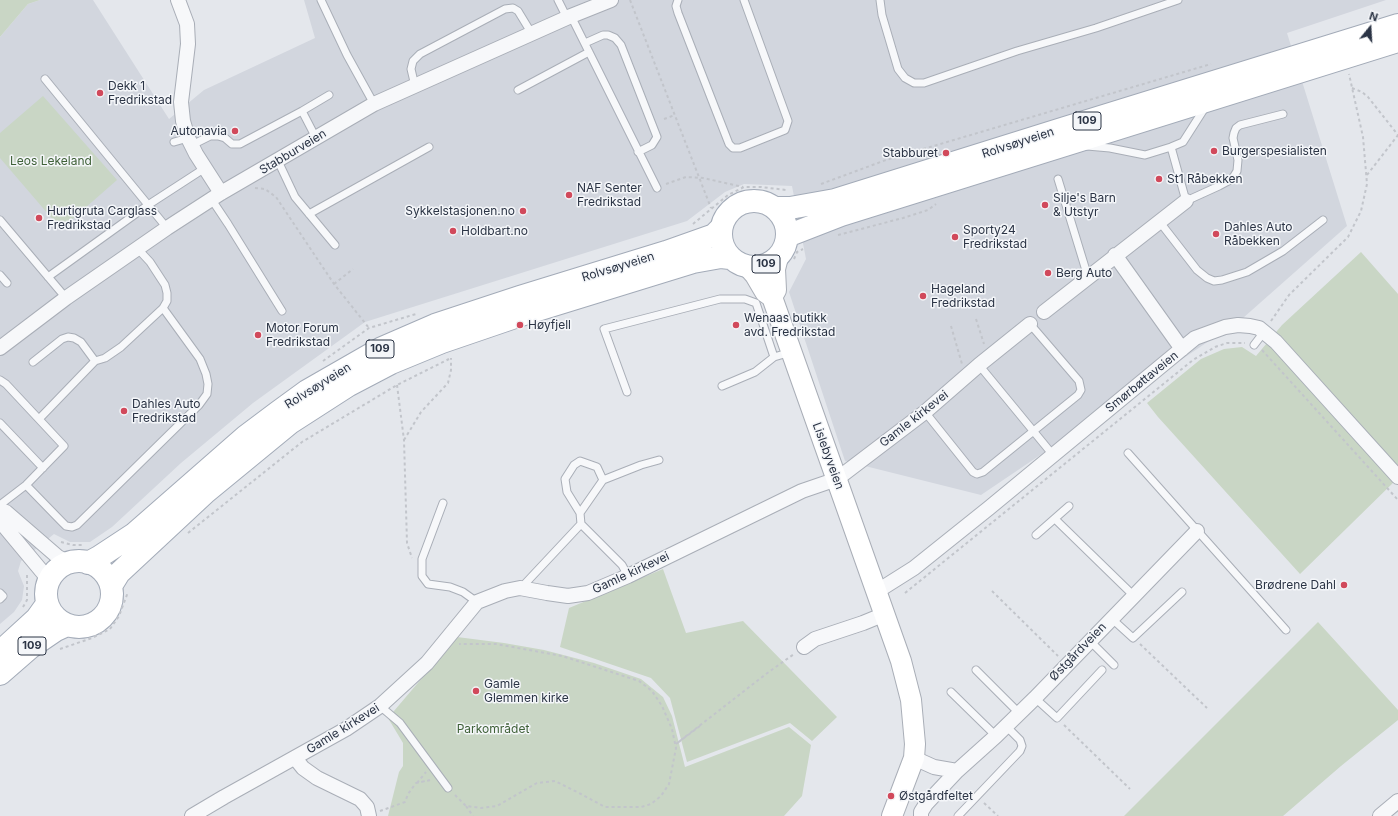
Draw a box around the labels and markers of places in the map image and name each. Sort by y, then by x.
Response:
place label: Dekk 1 Fredrikstad [108,79,172,107]
marker: Dekk 1 Fredrikstad [95,88,105,98]
place label: Autonavia [171,124,227,138]
marker: Autonavia [230,126,240,136]
place label: Burgerspesialisten [1222,144,1327,158]
place label: Stabburet [883,146,938,160]
marker: Burgerspesialisten [1209,146,1219,156]
marker: Stabburet [941,148,951,158]
place label: St1 Råbekken [1167,172,1243,186]
marker: St1 Råbekken [1154,174,1164,184]
place label: NAF Senter Fredrikstad [577,181,642,209]
marker: NAF Senter Fredrikstad [564,190,574,200]
place label: Silje's Barn & Utstyr [1053,191,1116,219]
marker: Silje's Barn & Utstyr [1040,200,1050,210]
place label: Hurtigruta Carglass Fredrikstad [47,204,157,232]
place label: Sykkelstasjonen.no [405,204,515,218]
marker: Sykkelstasjonen.no [518,206,528,216]
marker: Hurtigruta Carglass Fredrikstad [34,213,44,223]
place label: Dahles Auto Råbekken [1224,220,1292,248]
place label: Sporty24 Fredrikstad [963,223,1027,251]
place label: Holdbart.no [461,224,528,238]
marker: Holdbart.no [448,226,458,236]
marker: Dahles Auto Råbekken [1211,229,1221,239]
marker: Sporty24 Fredrikstad [950,232,960,242]
place label: Berg Auto [1056,266,1112,280]
marker: Berg Auto [1043,268,1053,278]
place label: Hageland Fredrikstad [931,282,995,310]
marker: Hageland Fredrikstad [918,291,928,301]
place label: Wenaas butikk avd. Fredrikstad [744,311,835,339]
place label: Høyfjell [528,318,571,332]
marker: Høyfjell [515,320,525,330]
marker: Wenaas butikk avd. Fredrikstad [731,320,741,330]
place label: Motor Forum Fredrikstad [266,321,339,349]
marker: Motor Forum Fredrikstad [253,330,263,340]
place label: Dahles Auto Fredrikstad [132,397,200,425]
marker: Dahles Auto Fredrikstad [119,406,129,416]
place label: Brødrene Dahl [1255,578,1336,592]
marker: Brødrene Dahl [1339,580,1349,590]
place label: Gamle Glemmen kirke [484,677,569,705]
marker: Gamle Glemmen kirke [471,686,481,696]
place label: Østgårdfeltet [899,789,973,803]
marker: Østgårdfeltet [886,791,896,801]

